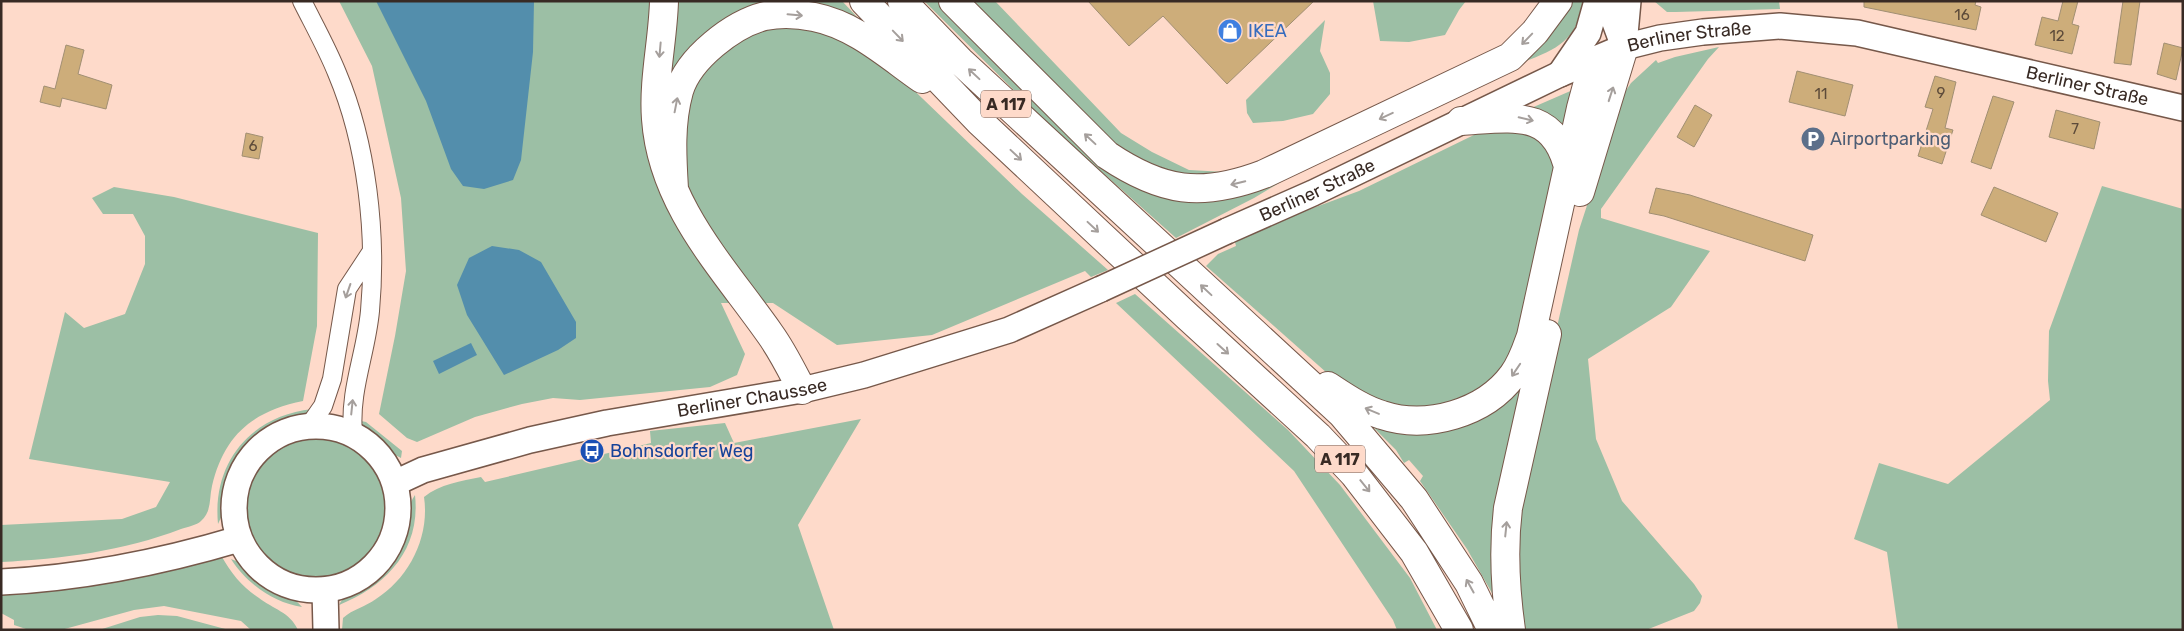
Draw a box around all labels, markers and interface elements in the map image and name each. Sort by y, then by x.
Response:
house number: 16 [1954,6,1970,24]
one-way arrow [787,10,803,20]
street label: Berliner Straße [1625,17,1752,57]
shop icon: IKEA [1217,18,1243,44]
place label: IKEA [1248,20,1287,42]
house number: 12 [2049,27,2065,45]
one-way arrow [892,30,904,43]
one-way arrow [1521,33,1534,45]
one-way arrow [655,42,665,58]
street label: Berliner Straße [2024,61,2151,111]
one-way arrow [968,68,981,80]
house number: 9 [1937,84,1946,102]
house number: 11 [1815,85,1827,103]
one-way arrow [1607,86,1617,102]
road number: A 117 [981,90,1031,118]
one-way arrow [672,98,682,114]
one-way arrow [1379,112,1394,121]
one-way arrow [1518,115,1534,124]
house number: 7 [2071,120,2079,138]
parking icon: Airportparking [1800,126,1826,152]
place label: Airportparking [1830,128,1951,150]
one-way arrow [1084,133,1096,145]
house number: 6 [248,137,258,155]
one-way arrow [1009,149,1022,161]
street label: Berliner Straße [1256,154,1379,226]
one-way arrow [1230,179,1246,188]
one-way arrow [1086,221,1099,233]
one-way arrow [343,283,352,298]
one-way arrow [1200,285,1213,297]
one-way arrow [1216,343,1229,355]
one-way arrow [1511,363,1522,377]
street label: Berliner Chaussee [675,373,829,422]
one-way arrow [347,400,357,416]
one-way arrow [1365,406,1380,416]
bus stop icon: Bohnsdorfer Weg [579,438,605,464]
place label: Bohnsdorfer Weg [610,440,754,462]
road number: A 117 [1315,446,1365,472]
one-way arrow [1359,480,1370,493]
one-way arrow [1501,521,1511,537]
one-way arrow [1465,579,1474,594]

